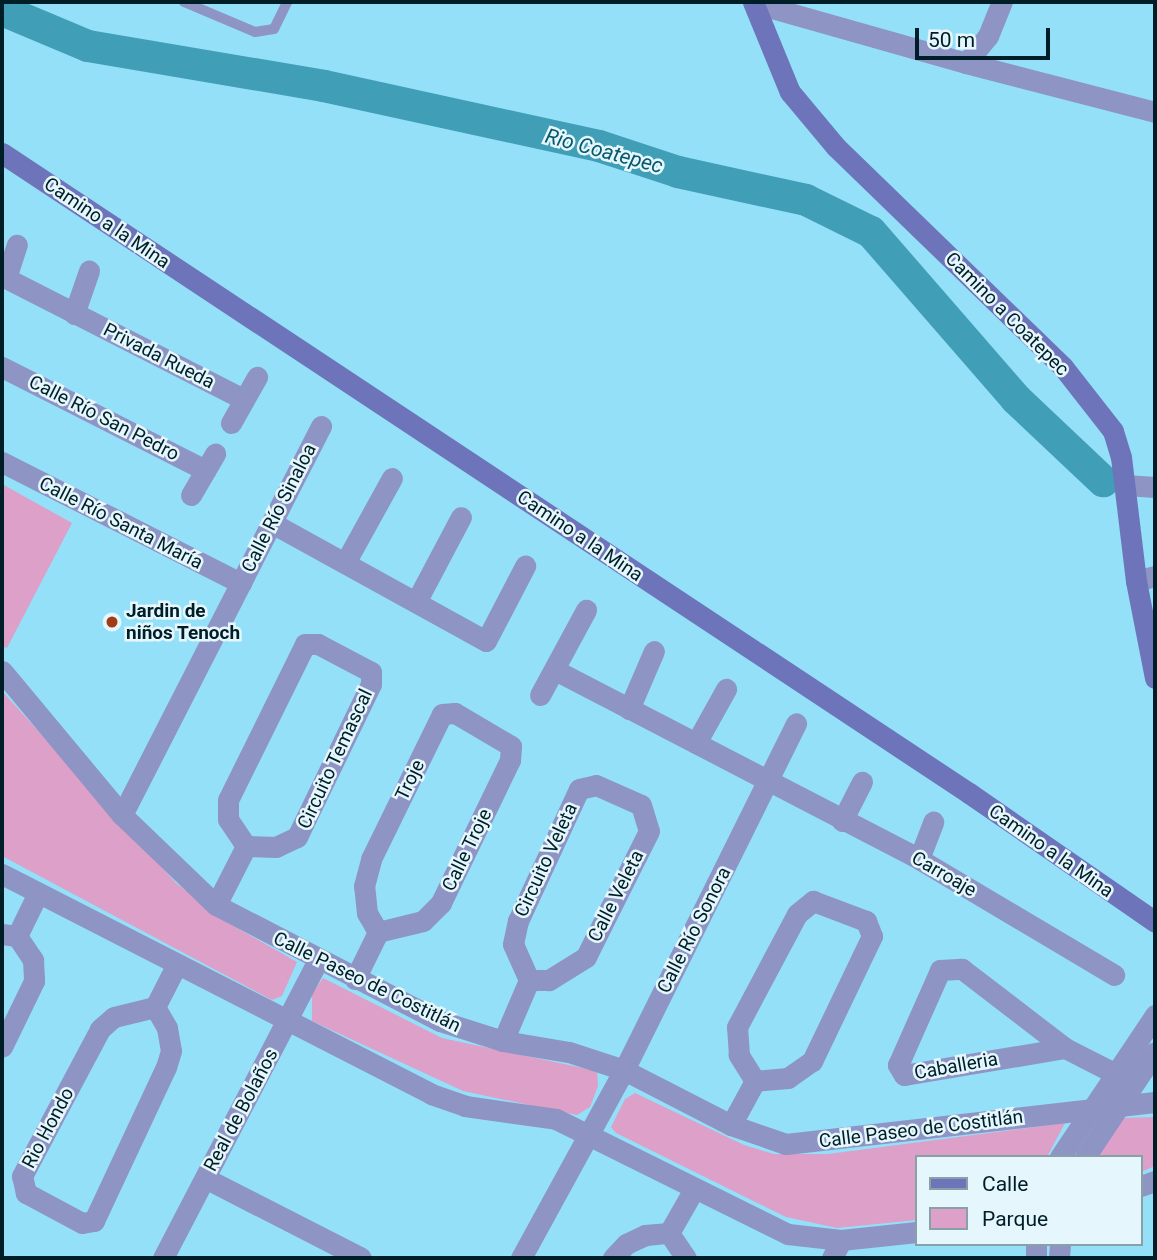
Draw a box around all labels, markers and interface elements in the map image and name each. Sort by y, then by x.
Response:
scale bar [919,14,1054,58]
text: 50 m [928,28,975,52]
water label: Rio Coatepec [542,123,666,179]
street label: Camino a la Mina [40,173,174,273]
street label: Camino a Coatepec [940,247,1074,381]
street label: Privada Rueda [100,318,218,394]
street label: Calle Río San Pedro [25,370,183,466]
street label: Calle Río Sinaloa [237,440,321,576]
street label: Calle Río Santa María [35,472,207,574]
street label: Camino a la Mina [513,486,647,586]
place label: Jardin de niños Tenoch [126,600,241,644]
marker: Jardin de niños Tenoch [104,614,120,630]
street label: Circuito Temascal [293,685,377,833]
street label: Troje [390,756,430,804]
street label: Circuito Veleta [510,799,582,921]
street label: Camino a la Mina [984,800,1118,902]
street label: Calle Troje [437,805,497,895]
street label: Calle Veleta [583,846,649,946]
street label: Carroaje [907,846,981,902]
street label: Calle Río Sonora [652,863,736,997]
street label: Calle Paseo de Costitlán [270,927,464,1037]
street label: Real de Bolaños [199,1045,283,1175]
street label: Caballeria [912,1047,1000,1085]
street label: Rio Hondo [17,1084,79,1172]
street label: Calle Paseo de Costitlán [818,1105,1024,1153]
legend [916,1155,1143,1246]
text: Calle [982,1172,1028,1196]
text: Parque [982,1207,1048,1231]

